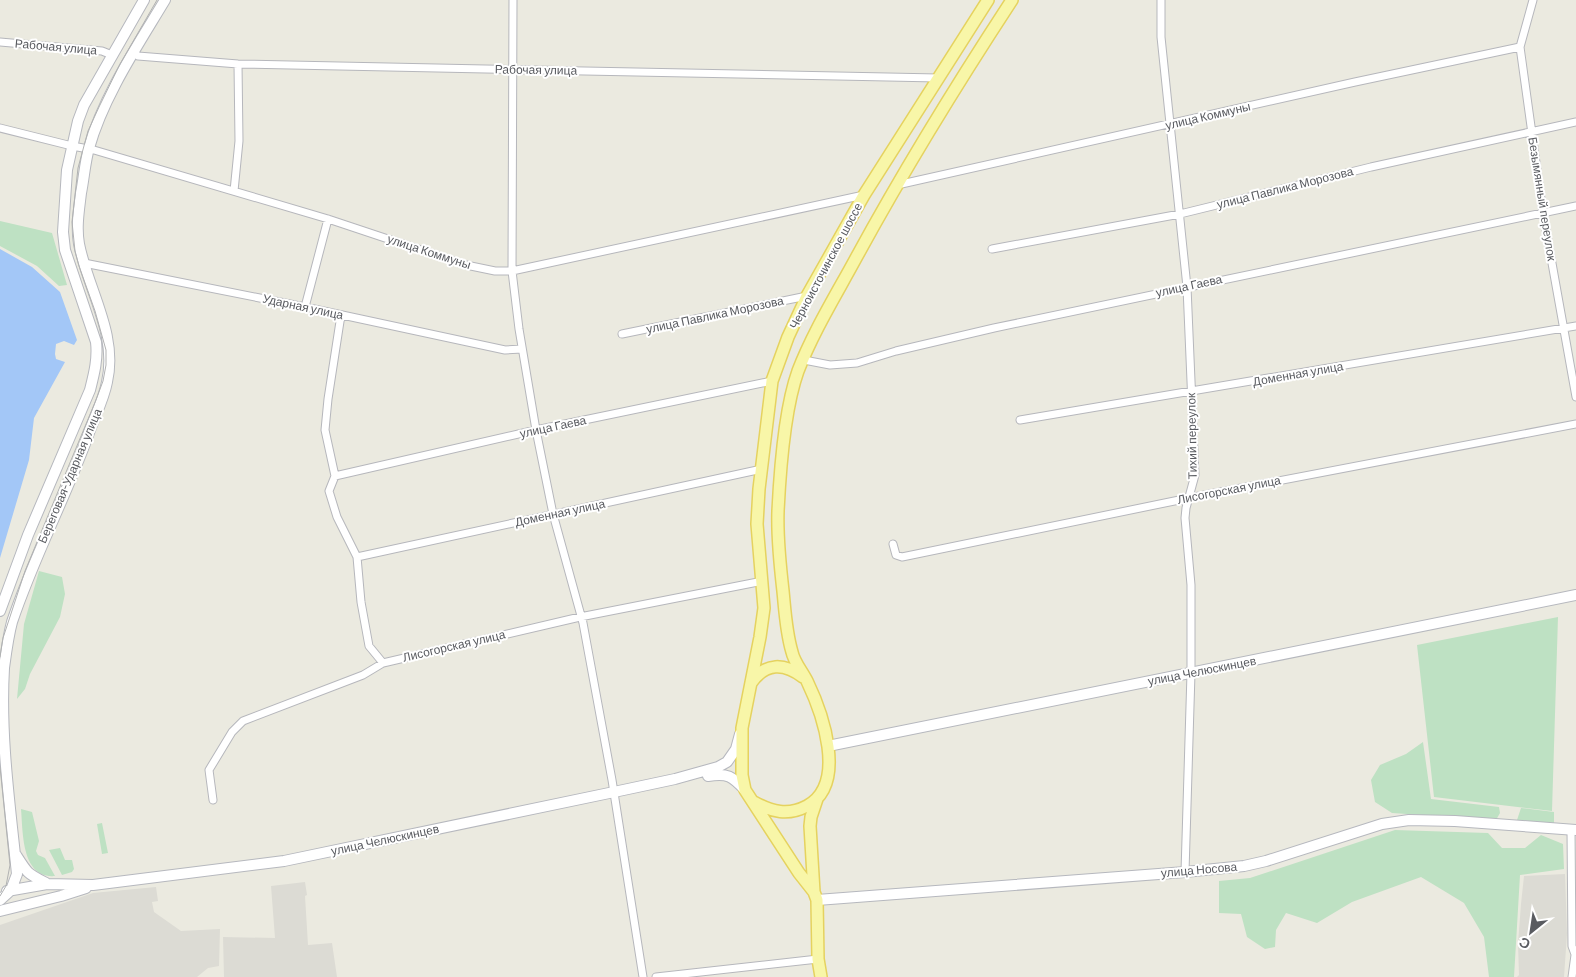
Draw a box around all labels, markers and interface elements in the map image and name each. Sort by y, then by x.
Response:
street label: Рабочая улица [14,35,98,58]
street label: Рабочая улица [495,61,578,78]
street label: улица Коммуны [1164,98,1252,133]
street label: Безымянный переулок [1525,136,1560,263]
street label: улица Павлика Морозова [1215,163,1355,212]
street label: Черноисточинское шоссе [786,200,865,331]
street label: улица Коммуны [385,231,473,272]
street label: улица Гаева [1154,271,1224,300]
street label: Ударная улица [261,291,345,322]
street label: улица Павлика Морозова [645,293,785,336]
street label: Доменная улица [1251,358,1345,389]
street label: Тихий переулок [1183,392,1200,479]
street label: Береговая-Ударная улица [34,406,105,545]
street label: улица Гаева [518,412,588,441]
street label: Лисогорская улица [1176,472,1282,507]
street label: Доменная улица [513,496,607,529]
street label: Лисогорская улица [401,626,507,665]
street label: улица Челюскинцев [1146,653,1257,688]
street label: улица Челюскинцев [330,821,440,858]
street label: улица Носова [1160,859,1238,880]
north arrow [1506,907,1556,957]
text: С [1516,934,1533,954]

